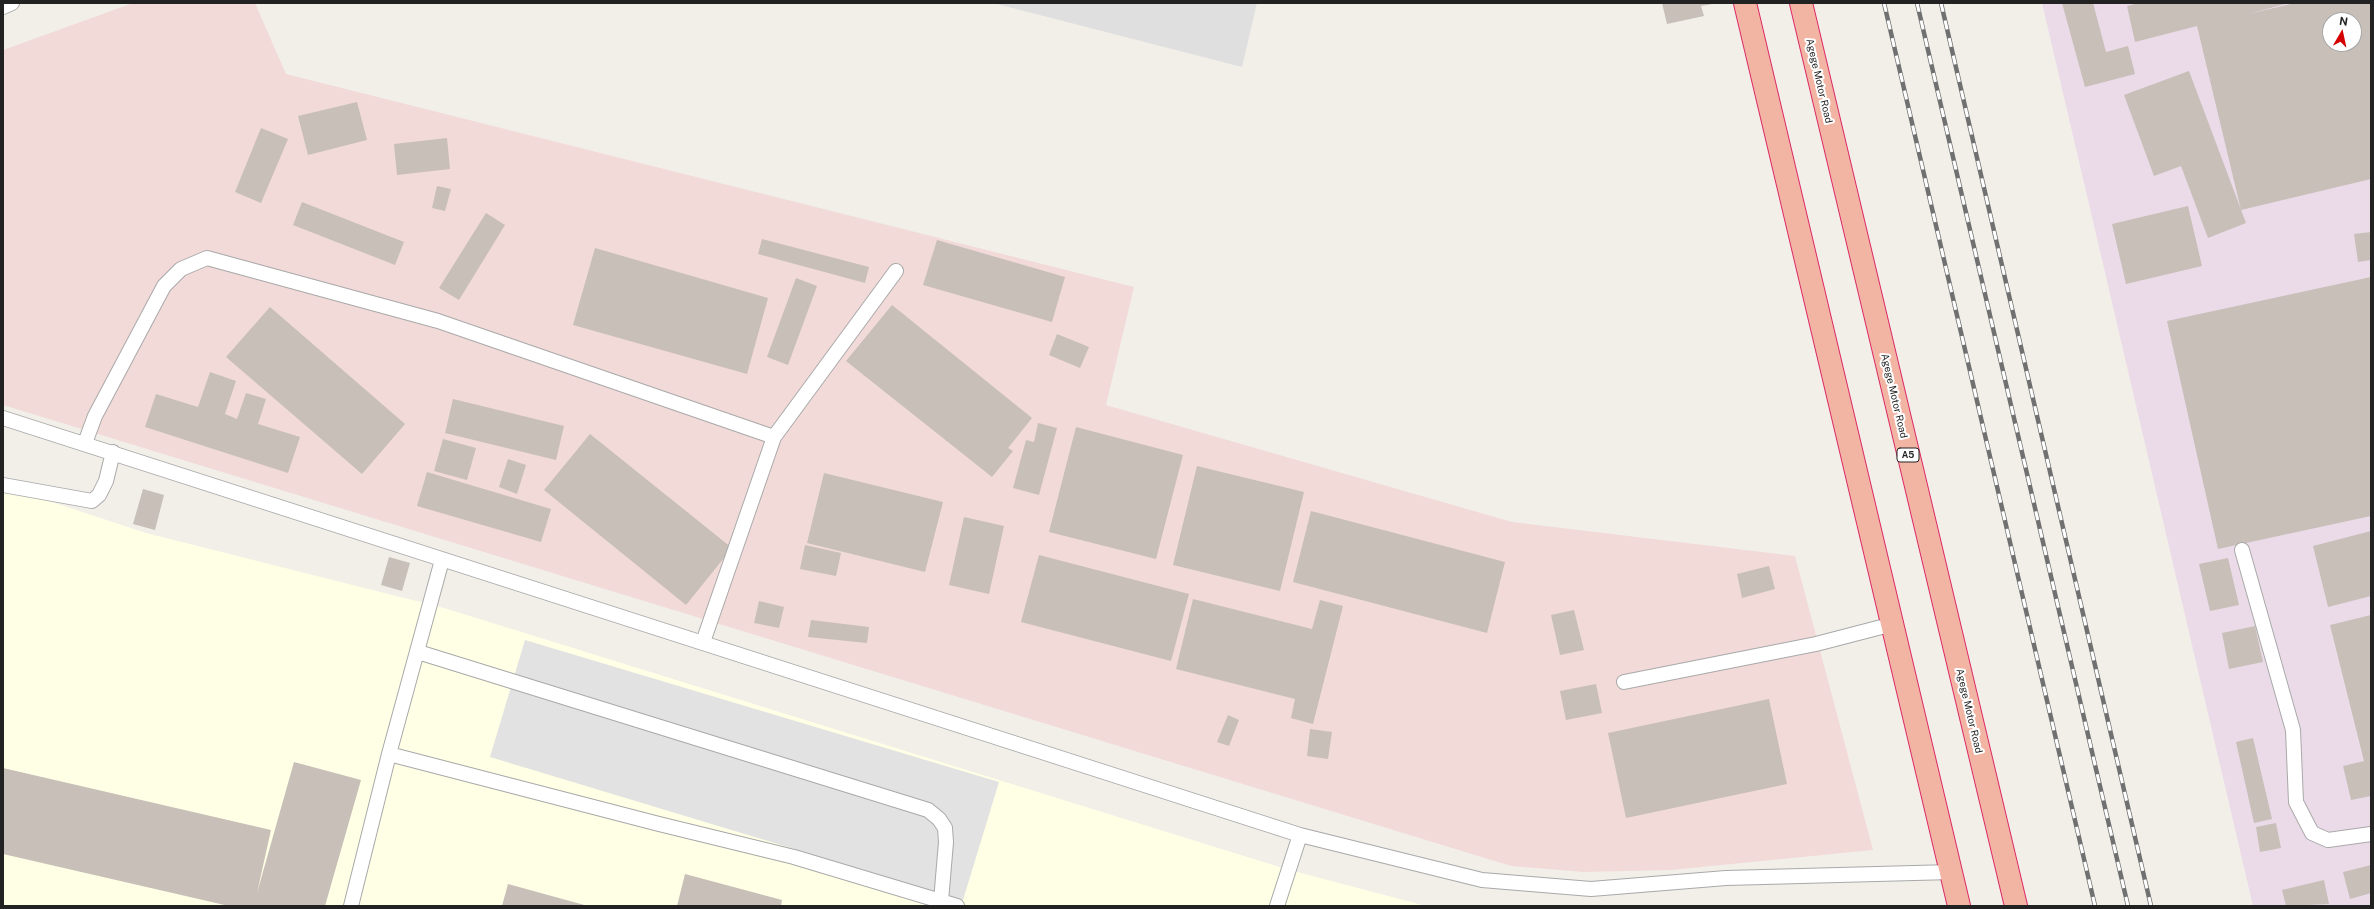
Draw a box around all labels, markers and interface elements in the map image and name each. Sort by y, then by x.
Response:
north arrow [2322,12,2362,52]
text: N [2339,15,2349,28]
street label: Agege Motor Road [1803,38,1835,124]
street label: Agege Motor Road [1878,353,1910,439]
road number: A5 [1897,448,1919,462]
street label: Agege Motor Road [1953,668,1985,754]

